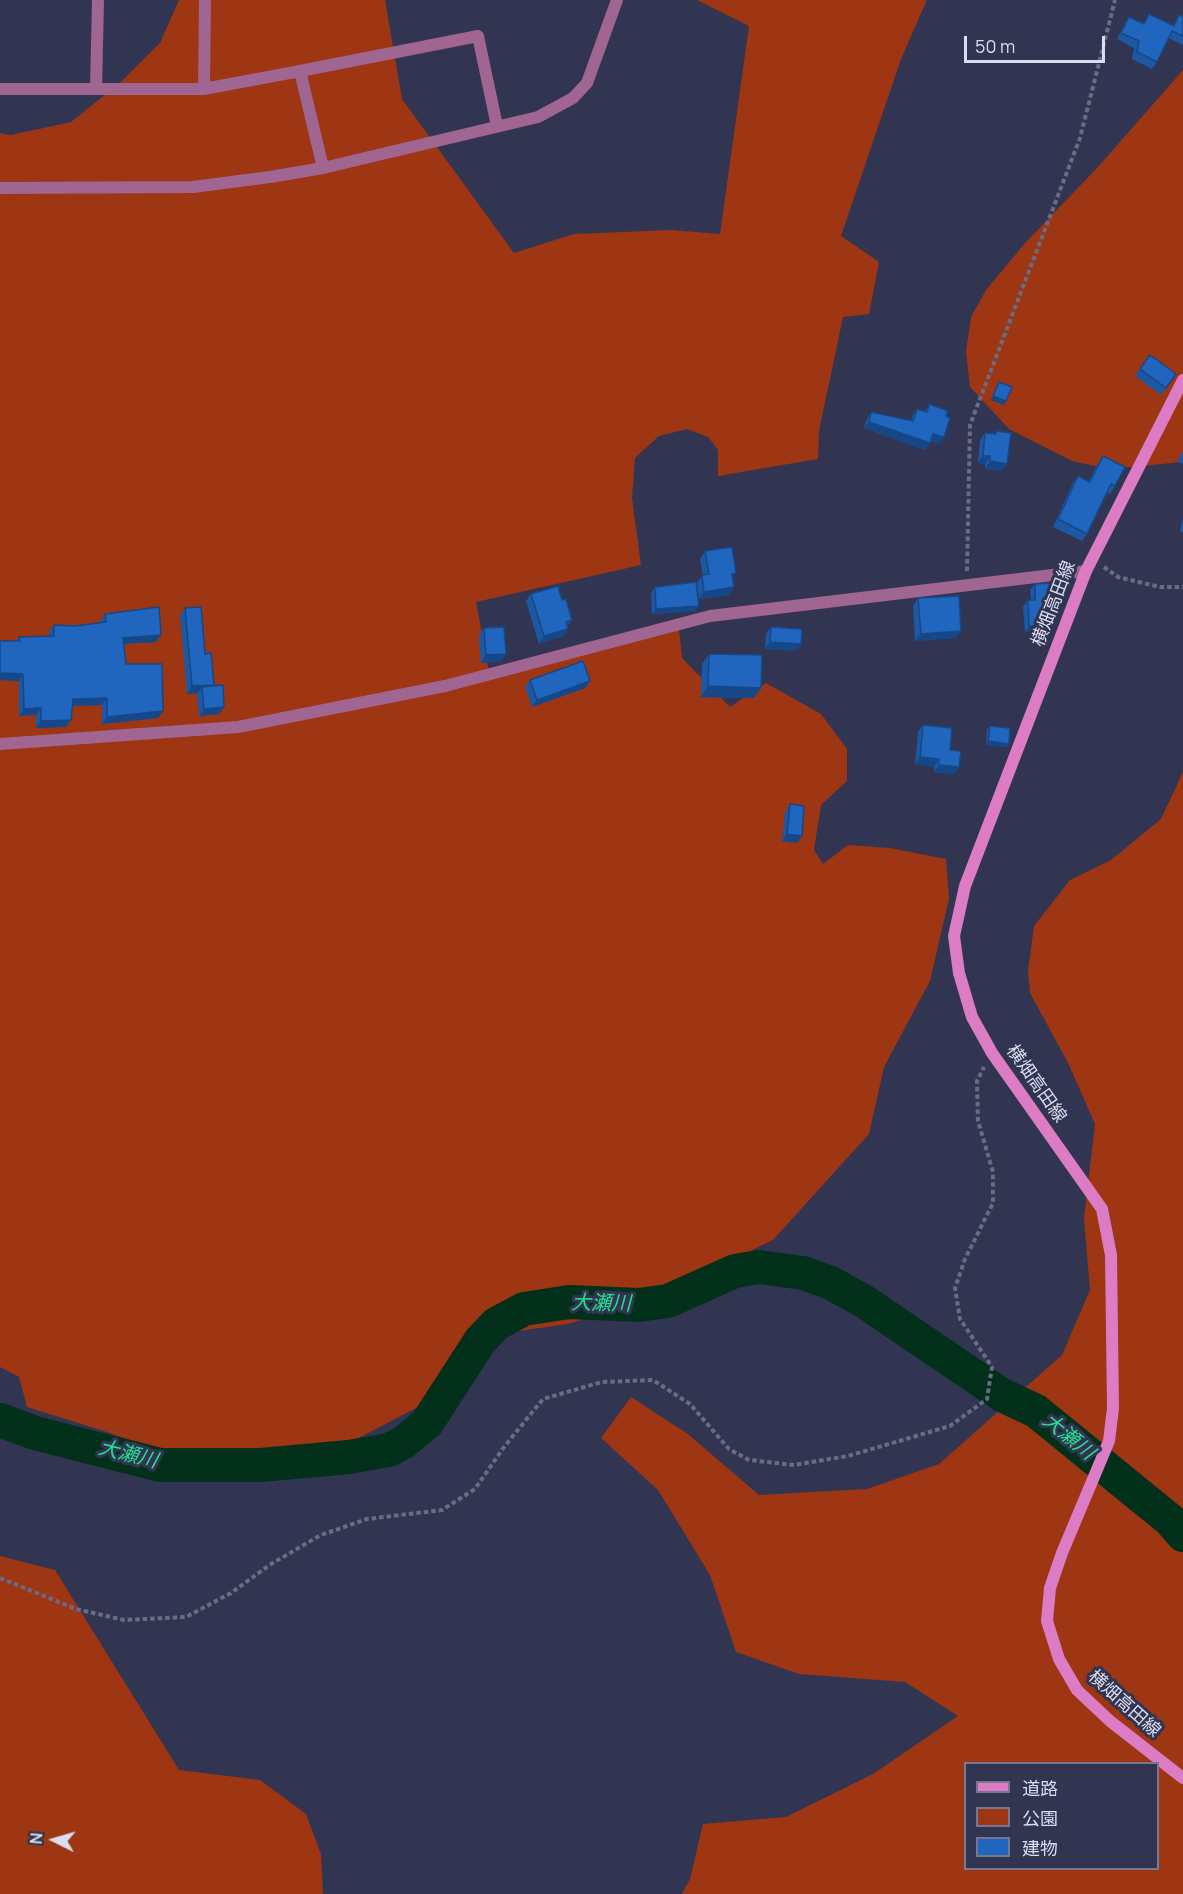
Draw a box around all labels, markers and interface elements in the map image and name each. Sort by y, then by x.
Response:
scale bar [967,24,1108,62]
text: 50 m [975,34,1015,58]
street label: 横畑高田線 [1028,558,1080,650]
street label: 横畑高田線 [1001,1041,1071,1127]
water label: 大瀬川 [571,1291,631,1317]
water label: 大瀬川 [1037,1409,1099,1465]
water label: 大瀬川 [96,1436,160,1474]
street label: 横畑高田線 [1083,1666,1165,1742]
legend [964,1762,1159,1870]
text: 道路 [1022,1776,1058,1800]
text: 公園 [1022,1806,1058,1830]
north arrow [24,1810,84,1870]
text: N [25,1832,48,1845]
text: 建物 [1022,1836,1058,1860]

